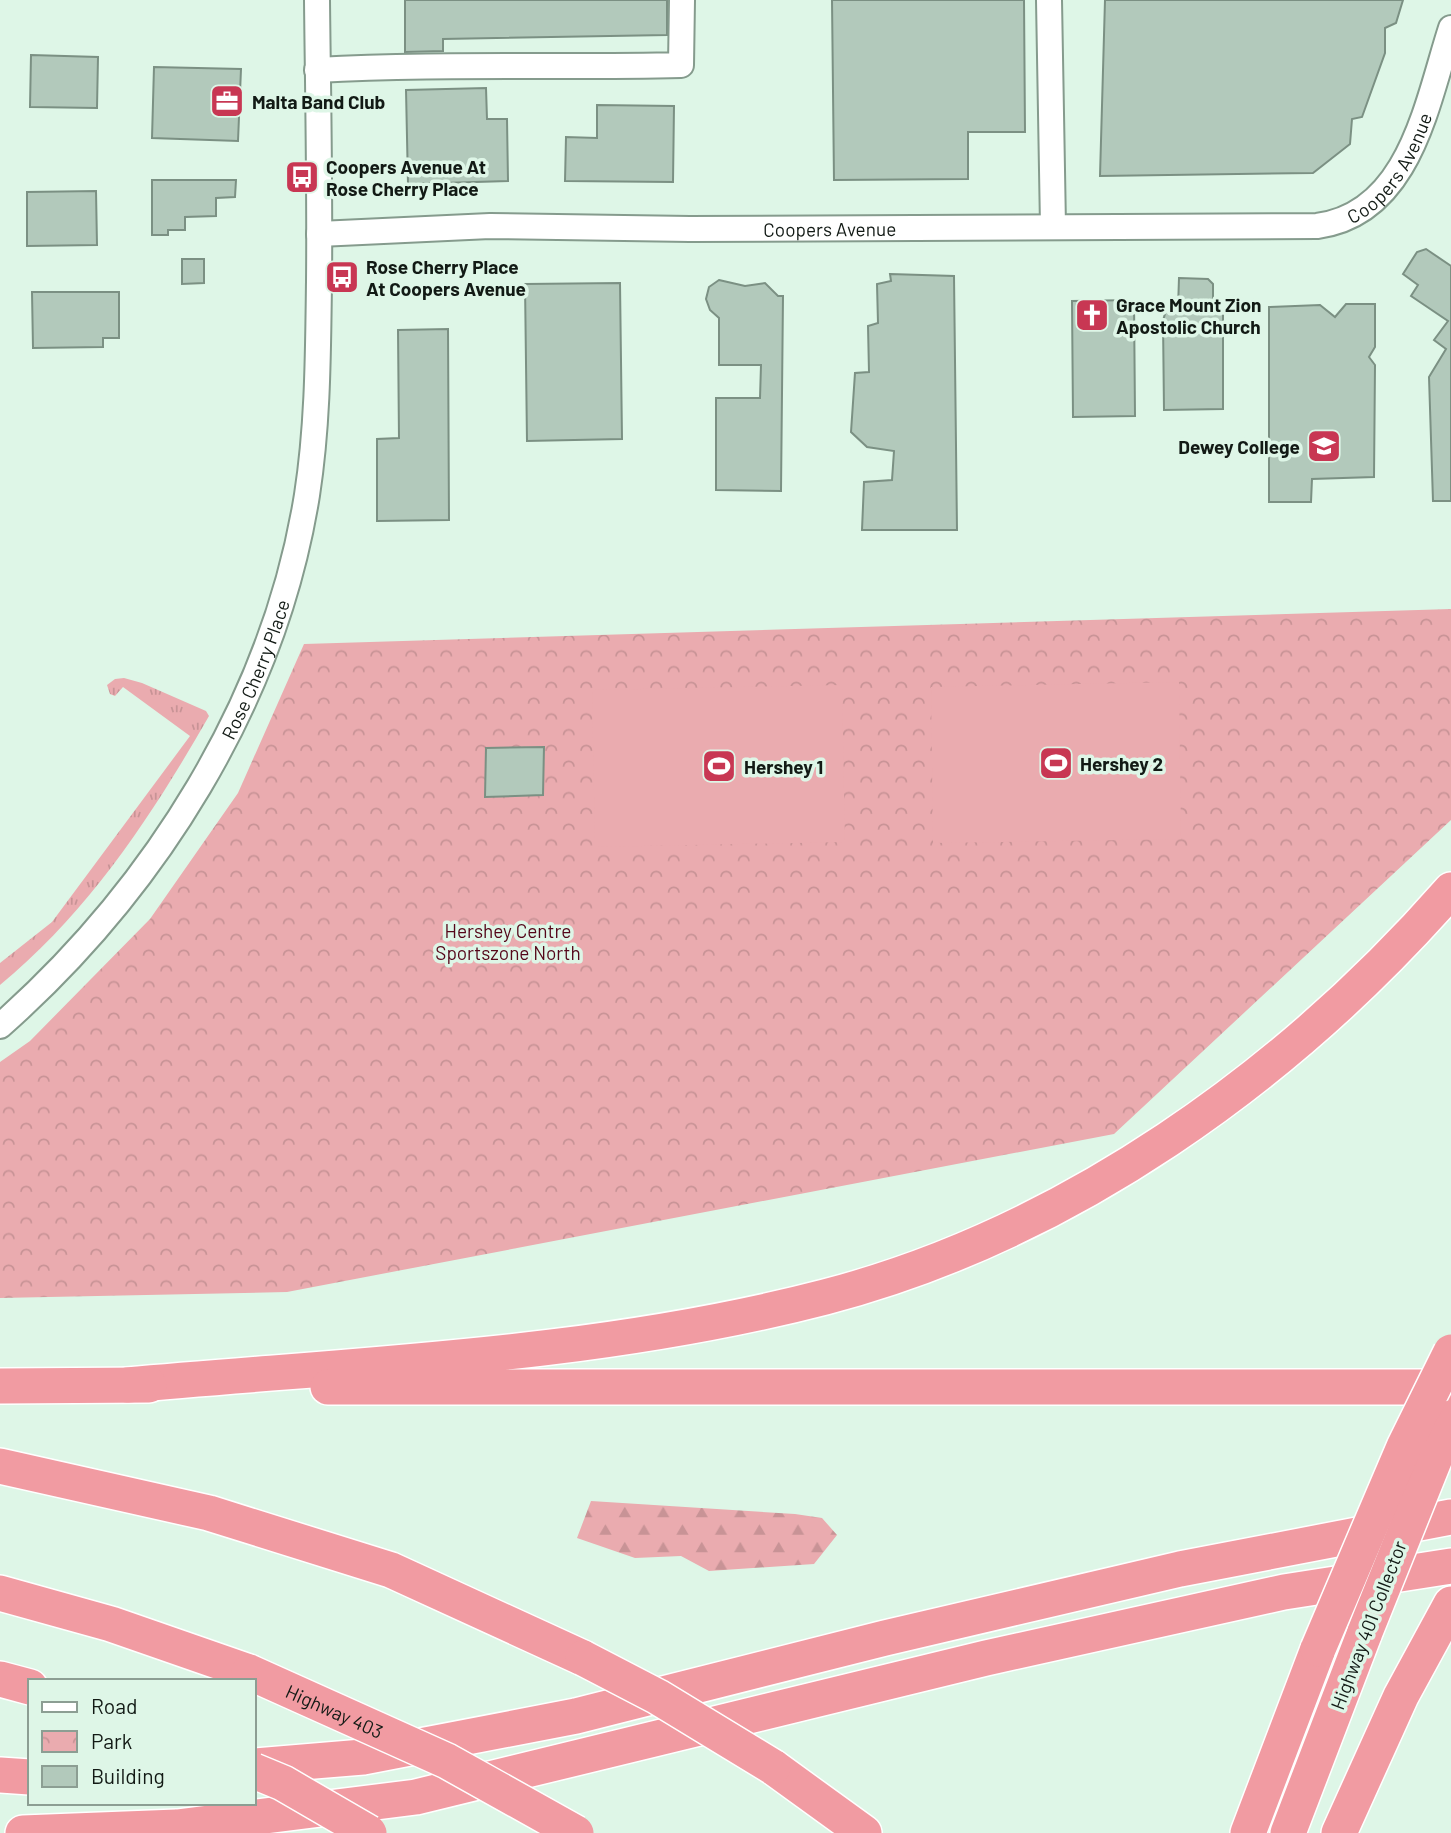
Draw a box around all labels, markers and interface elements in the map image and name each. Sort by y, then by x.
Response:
office icon: Malta Band Club [208,82,246,120]
place label: Malta Band Club [252,90,385,113]
street label: Coopers Avenue [1343,109,1436,228]
place label: Coopers Avenue At Rose Cherry Place [326,155,486,200]
bus stop icon: Coopers Avenue At Rose Cherry Place [283,158,321,196]
street label: Coopers Avenue [763,217,896,240]
place label: Rose Cherry Place At Coopers Avenue [366,255,526,300]
bus stop icon: Rose Cherry Place At Coopers Avenue [323,258,361,296]
place label: Grace Mount Zion Apostolic Church [1116,293,1261,338]
church icon: Grace Mount Zion Apostolic Church [1073,296,1111,334]
school or university icon: Dewey College [1305,427,1343,465]
place label: Dewey College [1178,435,1300,458]
street label: Rose Cherry Place [216,596,293,743]
sports icon: Hershey 2 [1037,744,1075,782]
sports icon: Hershey 1 [700,747,738,785]
place label: Hershey 2 [1080,752,1163,775]
place label: Hershey 1 [744,755,823,778]
park label: Hershey Centre Sportszone North [435,919,581,964]
street label: Highway 401 Collector [1325,1537,1411,1713]
legend [28,1679,256,1805]
street label: Highway 403 [282,1679,387,1742]
text: Road [91,1693,137,1718]
text: Park [91,1728,132,1753]
text: Building [91,1763,165,1788]

